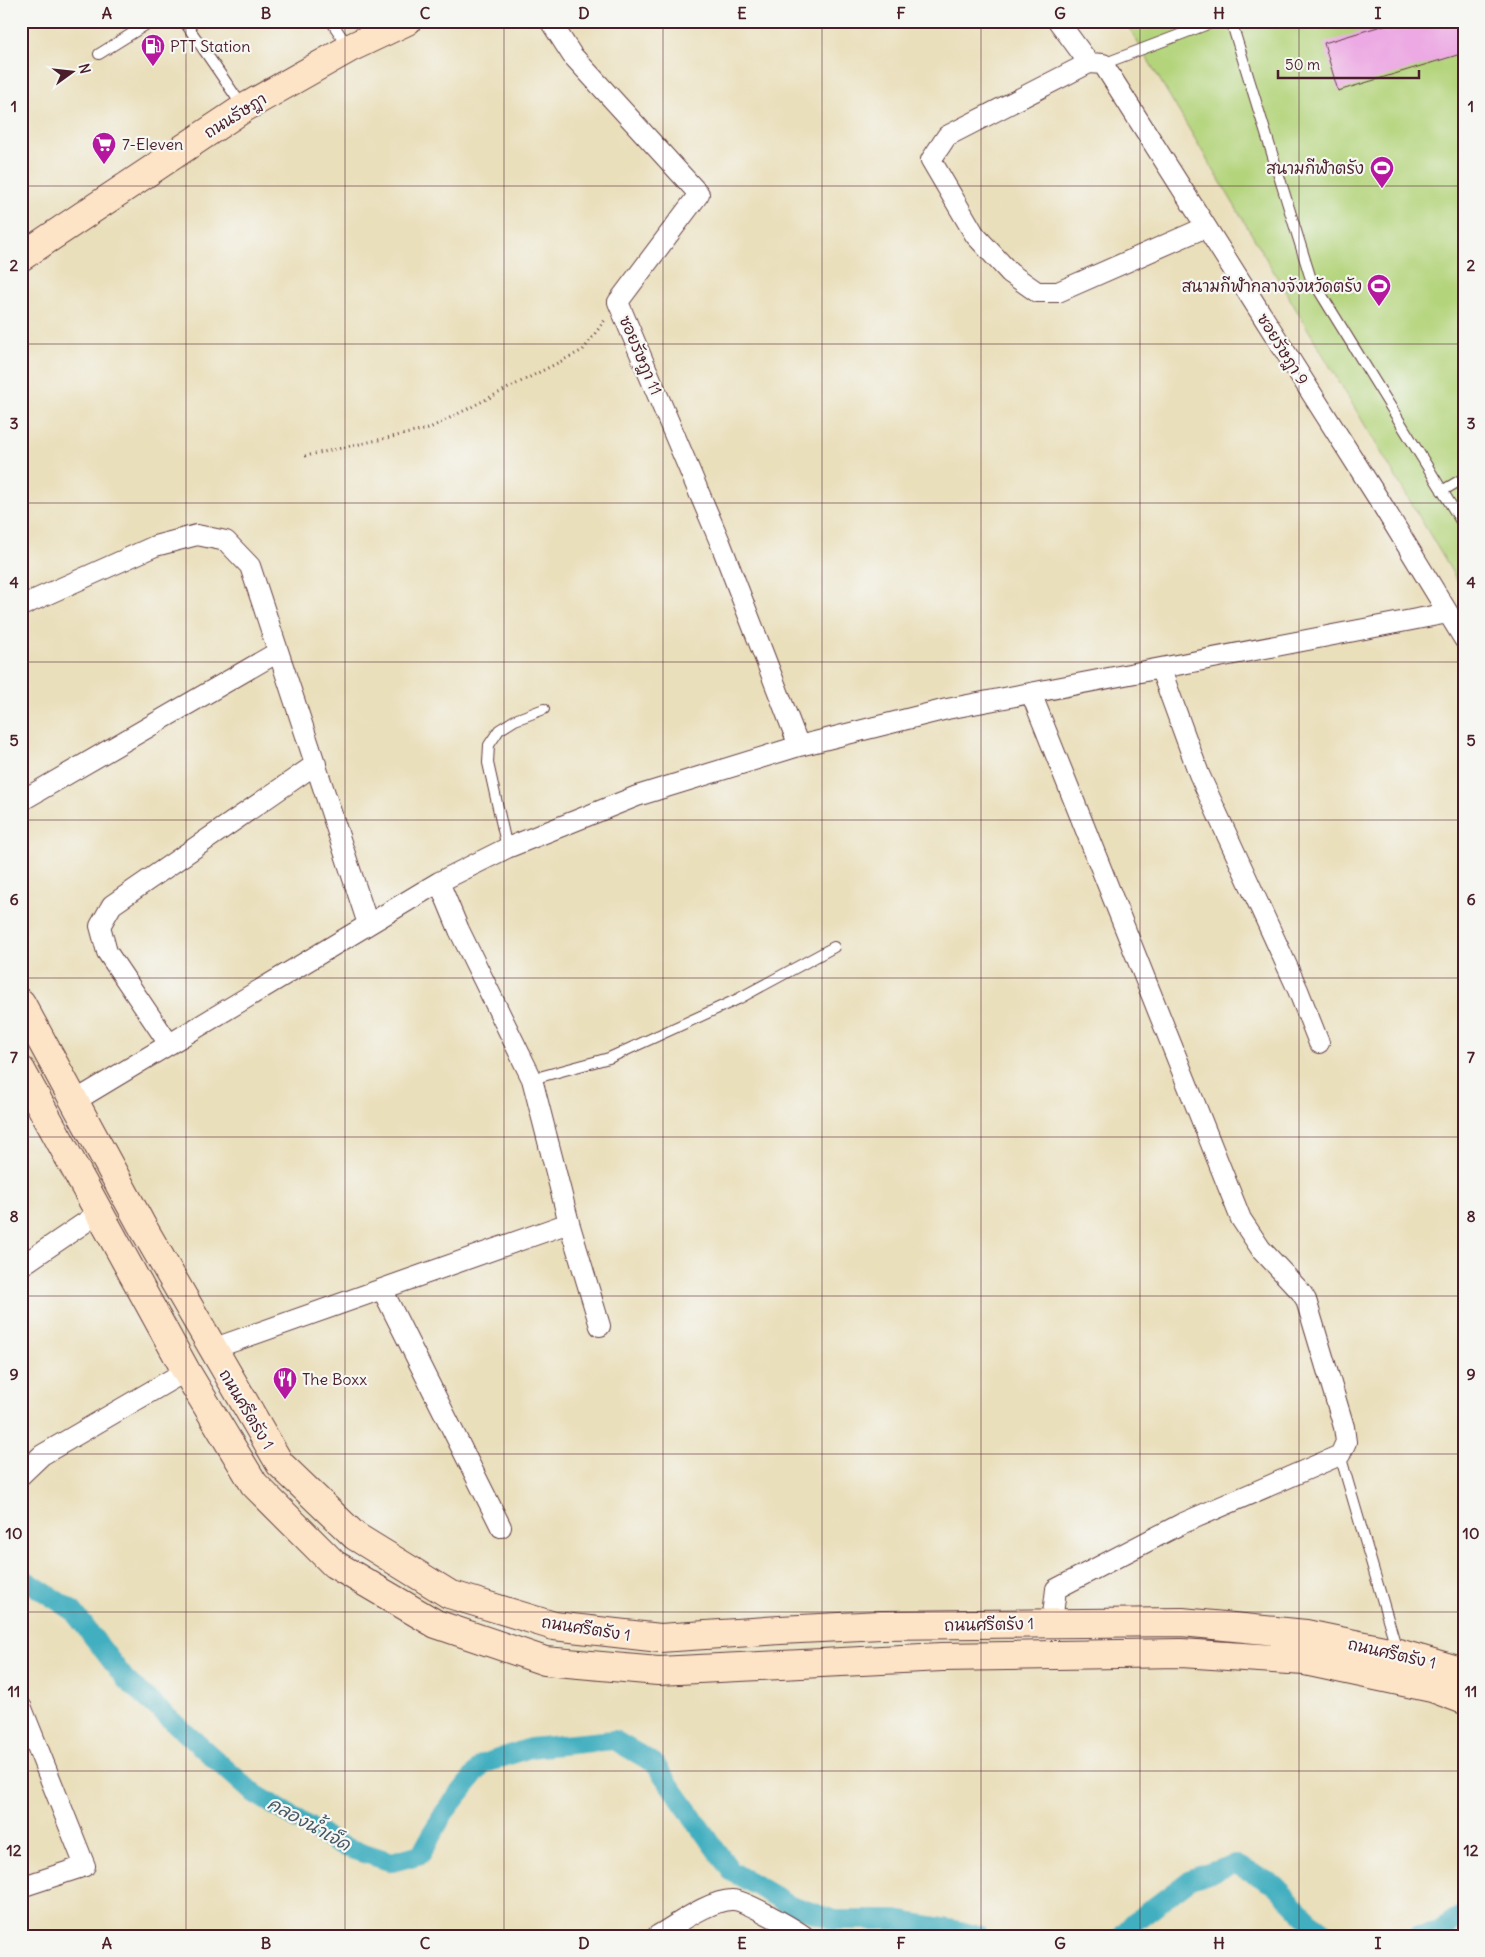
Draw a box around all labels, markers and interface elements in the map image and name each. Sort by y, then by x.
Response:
text: A [102,3,112,23]
text: B [261,3,272,23]
text: C [420,3,431,23]
text: D [578,3,590,23]
text: E [737,3,747,23]
text: F [896,3,906,23]
text: G [1054,3,1066,23]
text: H [1213,3,1225,23]
text: I [1375,3,1382,23]
fuel station icon: PTT Station [140,33,166,67]
place label: PTT Station [170,36,251,56]
north arrow [48,48,98,98]
scale bar [1278,48,1419,80]
text: 50 m [1285,55,1320,74]
text: N [75,62,95,76]
street label: ถนนรัษฎา [200,88,271,144]
text: 1 [11,96,17,116]
text: 1 [1468,96,1474,116]
supermarket icon: 7-Eleven [91,131,117,165]
place label: 7-Eleven [122,134,183,154]
sports icon: สนามกีฬาตรัง [1369,155,1395,189]
place label: สนามกีฬาตรัง [1266,158,1364,178]
text: 2 [10,255,19,275]
text: 2 [1467,255,1476,275]
sports icon: สนามกีฬากลางจังหวัดตรัง [1366,273,1392,307]
place label: สนามกีฬากลางจังหวัดตรัง [1182,276,1362,296]
street label: ซอยรัษฎา 9 [1251,310,1313,390]
street label: ซอยรัษฎา 11 [614,312,667,398]
text: 3 [9,413,19,433]
text: 3 [1466,413,1476,433]
text: 4 [9,572,19,592]
text: 4 [1466,572,1476,592]
text: 5 [9,730,19,750]
text: 5 [1466,730,1476,750]
text: 6 [9,889,19,909]
text: 6 [1466,889,1476,909]
text: 7 [10,1047,18,1067]
text: 7 [1467,1047,1475,1067]
text: 8 [9,1206,19,1226]
text: 8 [1466,1206,1476,1226]
text: 9 [9,1364,19,1384]
text: 9 [1466,1364,1476,1384]
street label: ถนนศรีตรัง 1 [215,1365,279,1453]
restaurant icon: The Boxx [272,1366,298,1400]
place label: The Boxx [302,1369,367,1389]
text: 10 [6,1523,22,1543]
text: 10 [1463,1523,1479,1543]
street label: ถนนศรีตรัง 1 [540,1611,632,1645]
street label: ถนนศรีตรัง 1 [944,1613,1034,1635]
street label: ถนนศรีตรัง 1 [1346,1633,1438,1673]
text: 11 [8,1681,20,1701]
text: 11 [1465,1681,1477,1701]
water label: คลองน้ำเจ็ด [264,1787,358,1856]
text: 12 [6,1840,22,1860]
text: 12 [1463,1840,1479,1860]
text: A [102,1933,112,1953]
text: B [261,1933,272,1953]
text: C [420,1933,431,1953]
text: D [578,1933,590,1953]
text: E [737,1933,747,1953]
text: F [896,1933,906,1953]
text: G [1054,1933,1066,1953]
text: H [1213,1933,1225,1953]
text: I [1375,1933,1382,1953]

